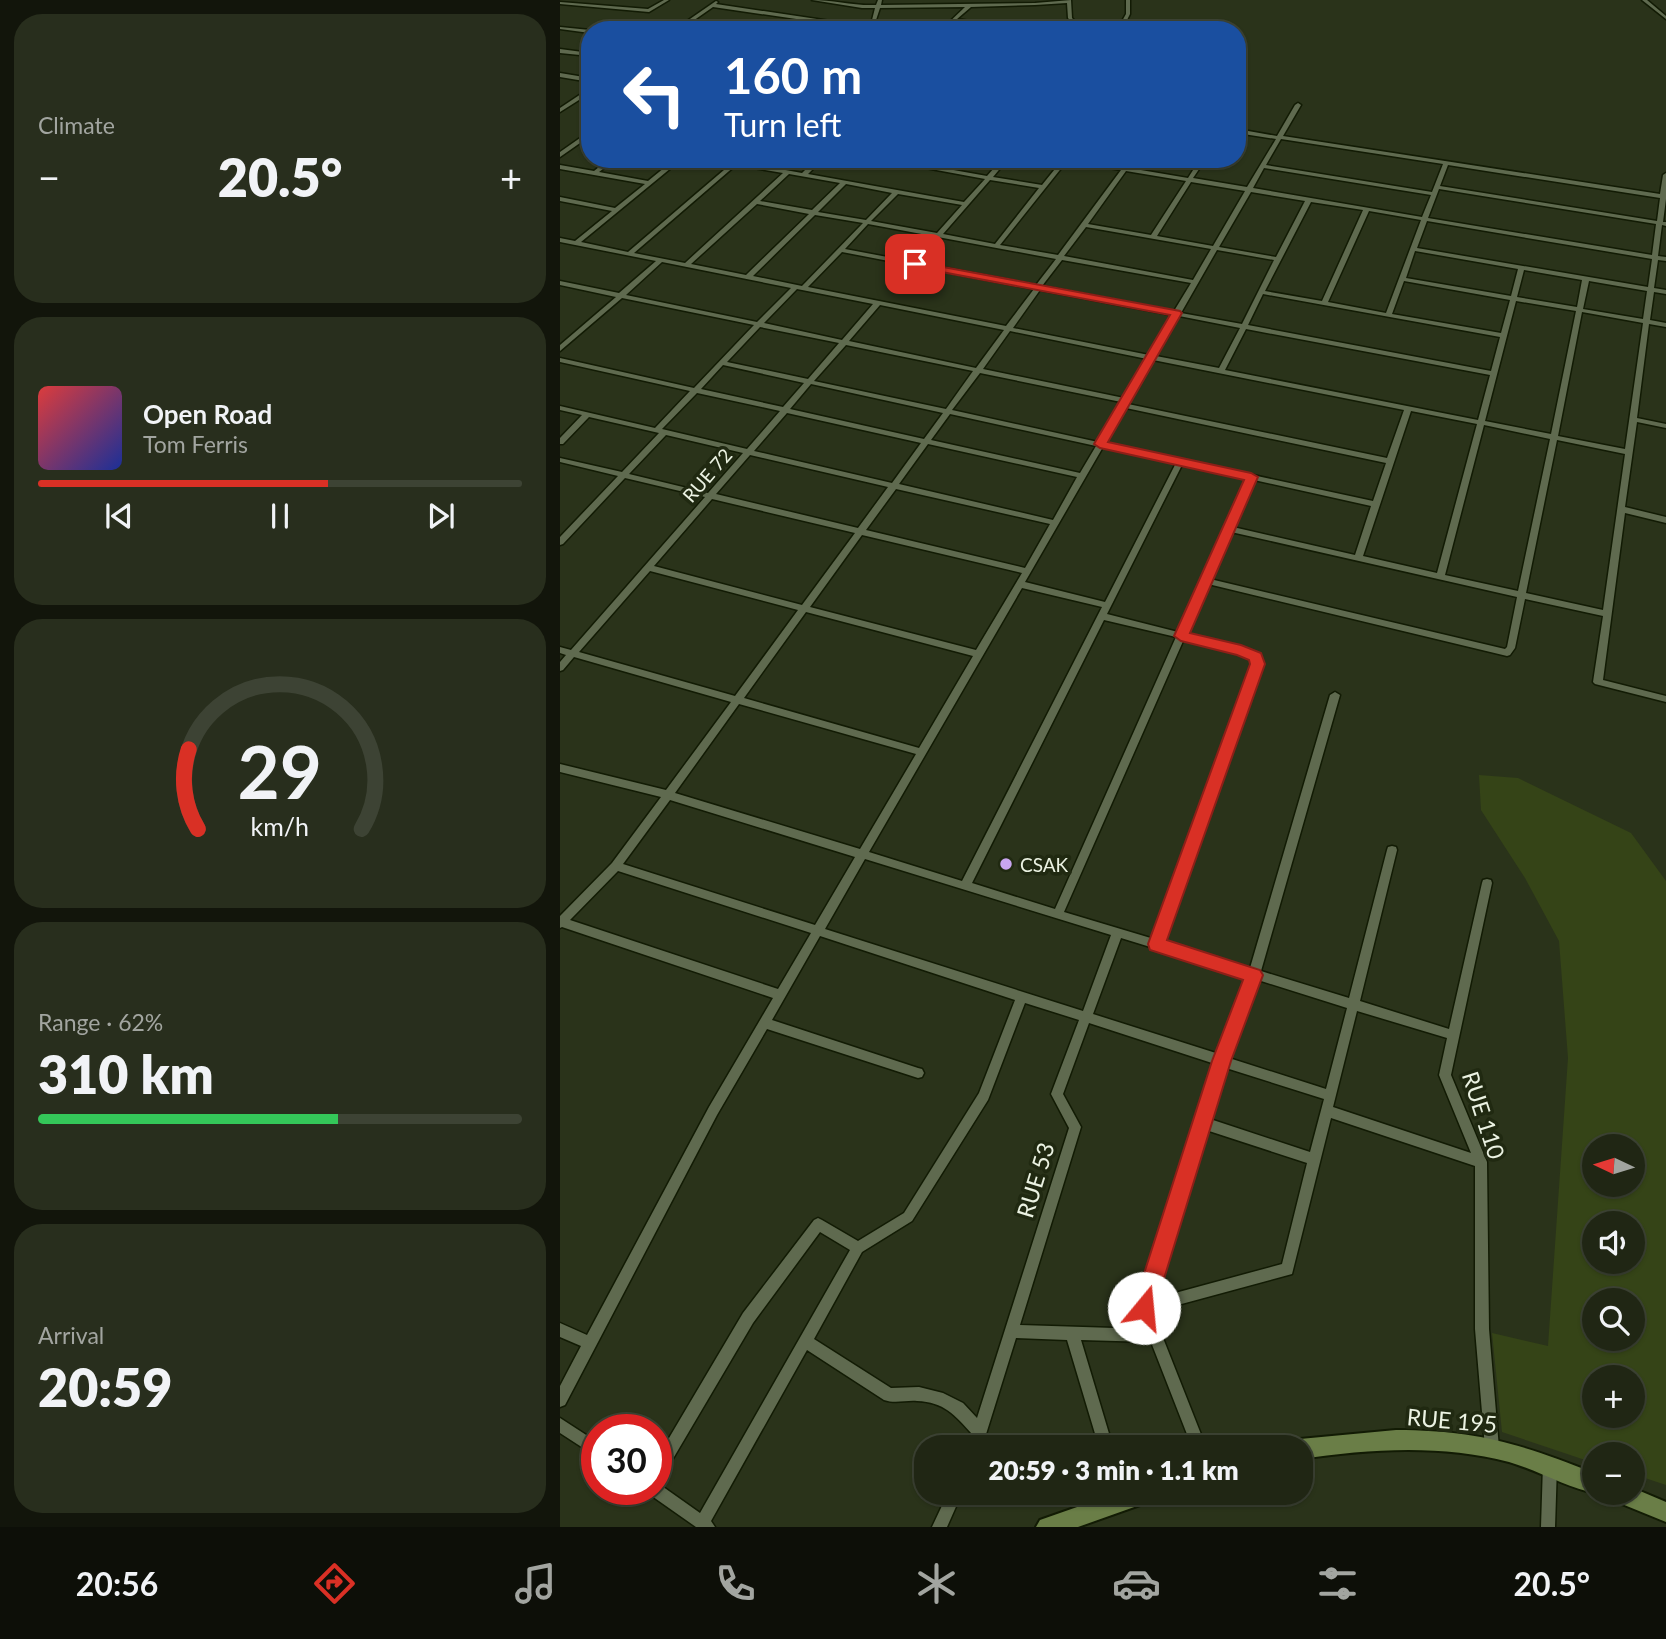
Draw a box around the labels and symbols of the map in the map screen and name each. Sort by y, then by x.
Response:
pin [885,234,945,294]
street label: RUE 72 [677,443,737,507]
place label: CSAK [1020,853,1069,876]
marker: CSAK [998,856,1014,872]
street label: RUE 110 [1457,1068,1511,1162]
north arrow [1582,1134,1645,1197]
street label: RUE 53 [1010,1139,1060,1221]
position arrow [1107,1271,1181,1345]
street label: RUE 195 [1406,1402,1498,1438]
speed limit sign: 30 [581,1414,672,1505]

